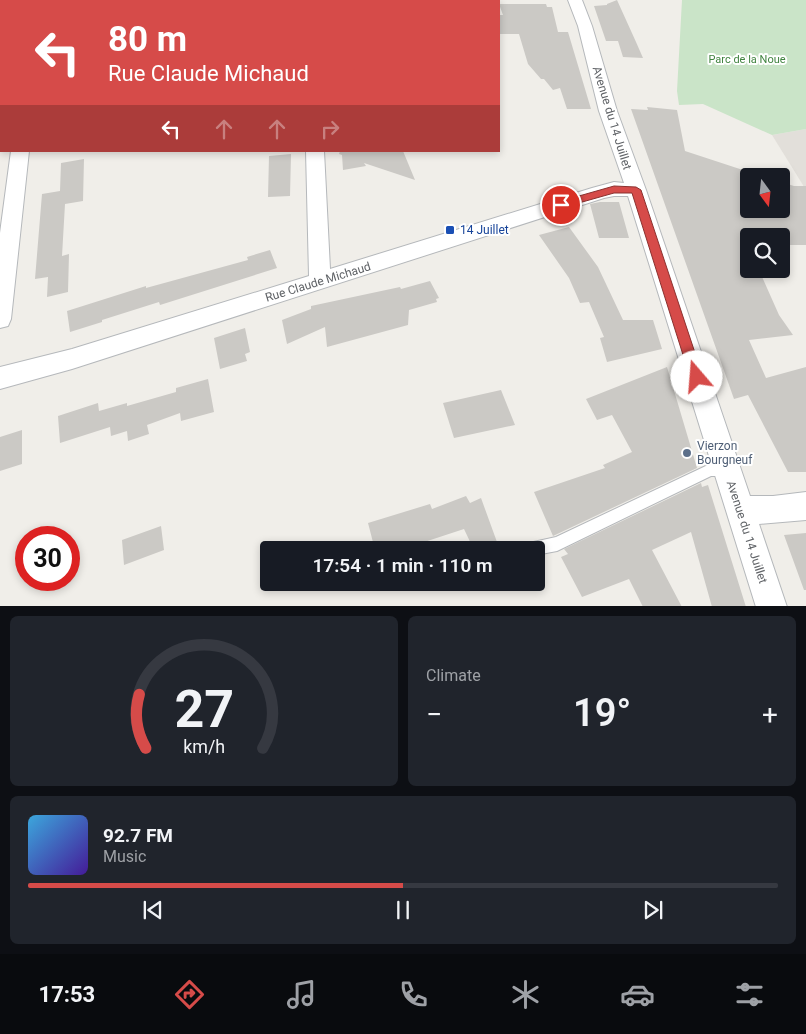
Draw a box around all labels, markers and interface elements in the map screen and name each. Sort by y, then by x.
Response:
text: 80 m [108,19,187,60]
icon: left [25,20,90,85]
park label: Parc de la Noue [708,53,786,66]
text: Rue Claude Michaud [108,61,309,86]
street label: Avenue du 14 Juillet [590,65,634,171]
icon: left [157,115,185,143]
icon: ahead [210,115,238,143]
icon: ahead [263,115,291,143]
icon: right [316,115,344,143]
north arrow [740,168,790,218]
map controls [740,168,790,278]
pin [540,184,582,226]
icon: arrive [547,191,575,219]
place label: 14 Juillet [460,223,509,237]
marker: 14 Juillet [444,224,456,236]
button: search [740,228,790,278]
street label: Rue Claude Michaud [264,259,372,305]
position arrow [670,350,722,402]
place label: Vierzon Bourgneuf [697,439,753,467]
marker: Vierzon Bourgneuf [681,447,693,459]
street label: Avenue du 14 Juillet [724,479,770,585]
speed limit sign: 30 [15,526,80,591]
text: 17:54 · 1 min · 110 m [312,554,493,577]
text: Climate [426,666,481,685]
text: 27 [174,679,234,740]
text: 19° [573,691,631,735]
text: − [426,698,442,731]
text: + [762,698,778,731]
text: km/h [183,736,225,757]
text: 92.7 FM [103,824,173,847]
text: Music [103,847,146,866]
icon: previous [139,896,167,924]
icon: pause [389,896,417,924]
icon: next [639,896,667,924]
icon: directions [172,977,207,1012]
icon: music [284,977,319,1012]
icon: phone [396,977,431,1012]
icon: climate [508,977,543,1012]
icon: car [620,977,655,1012]
icon: filters [732,977,767,1012]
text: 17:53 [39,982,95,1007]

